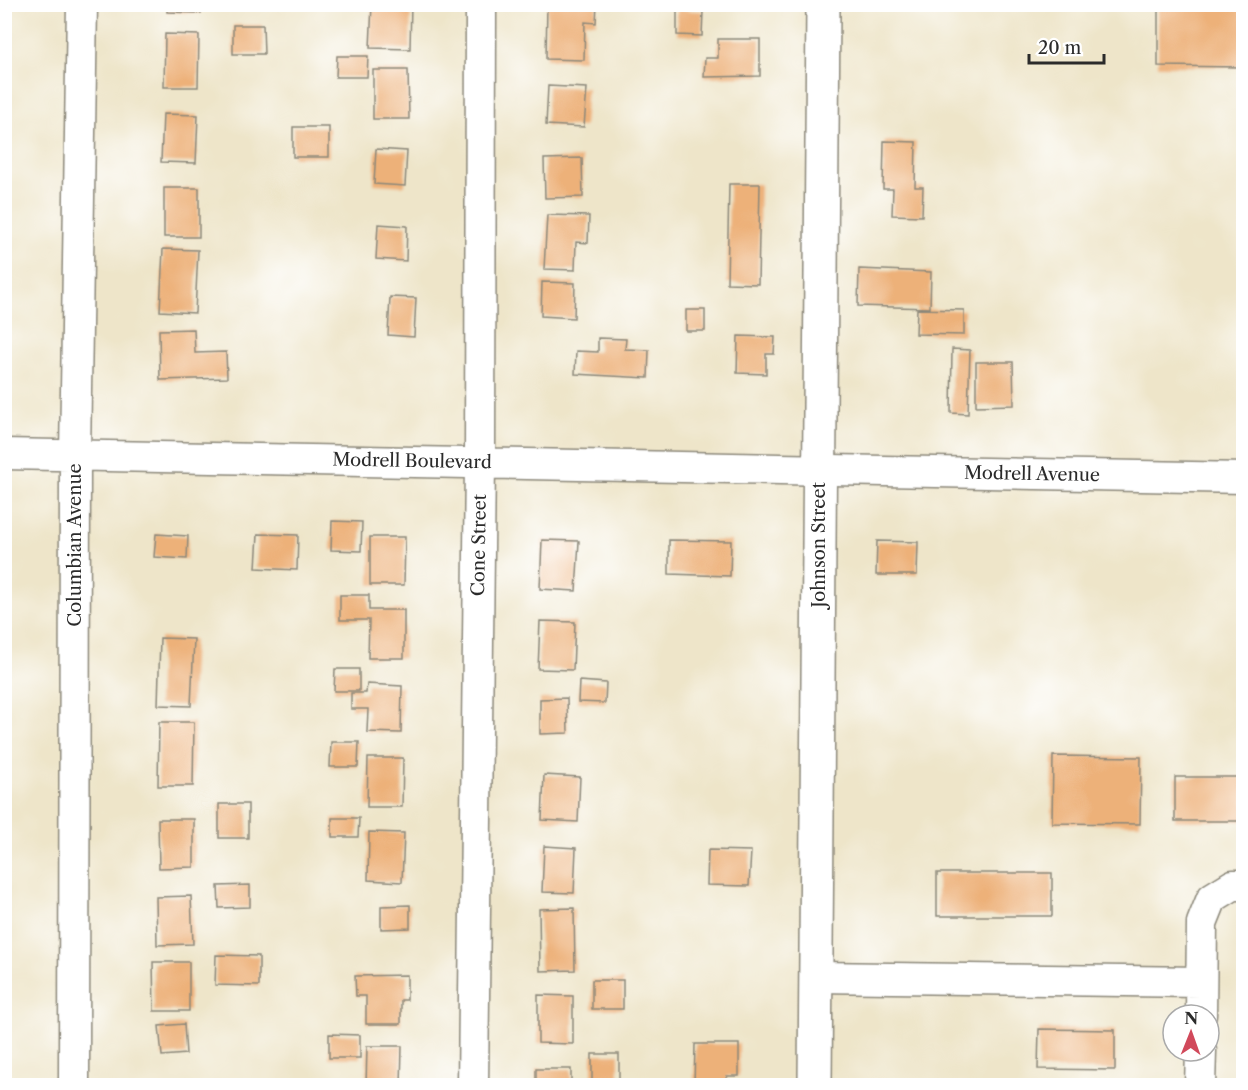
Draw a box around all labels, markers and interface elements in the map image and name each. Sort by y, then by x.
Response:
scale bar [1029,27,1104,65]
text: 20 m [1038,37,1082,59]
street label: Modrell Boulevard [332,449,492,473]
street label: Modrell Avenue [964,462,1100,486]
street label: Columbian Avenue [64,463,86,627]
street label: Johnson Street [808,482,830,611]
street label: Cone Street [467,493,491,596]
north arrow [1161,1003,1221,1063]
text: N [1184,1008,1198,1028]

